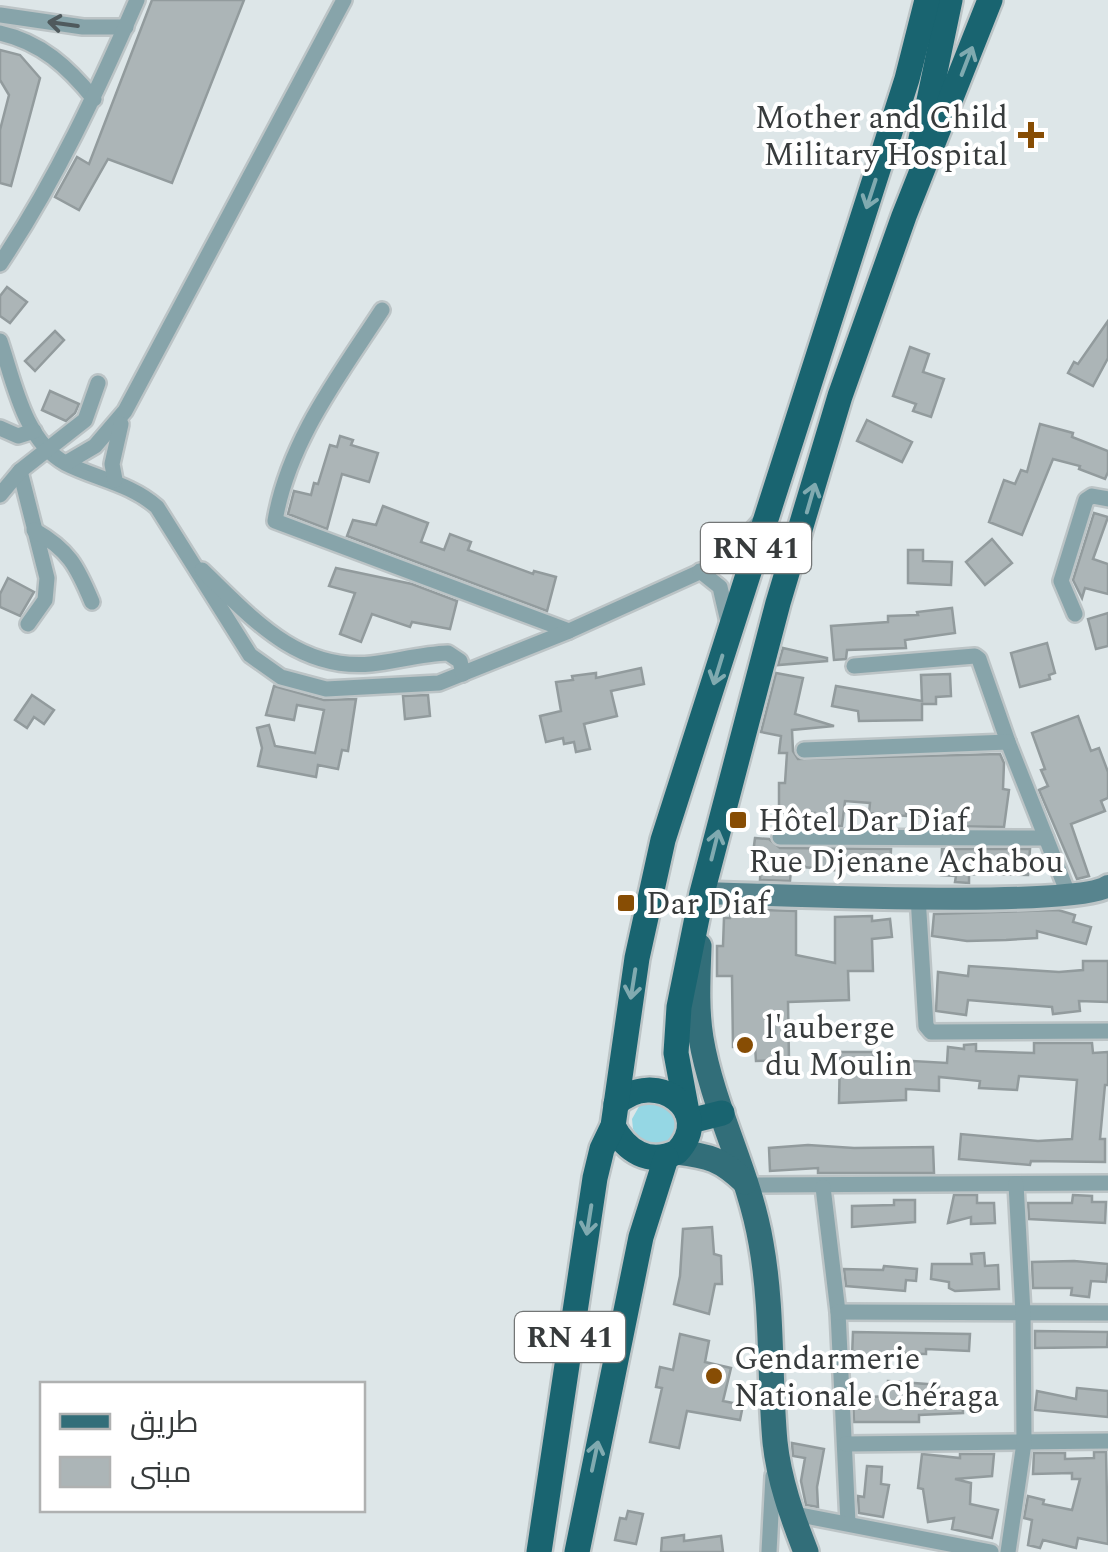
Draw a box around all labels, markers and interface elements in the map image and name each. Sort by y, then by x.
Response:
one-way arrow [47,15,79,33]
one-way arrow [959,47,977,78]
place label: Mother and Child Military Hospital [755,94,1008,180]
marker: Mother and Child Military Hospital [1018,122,1044,148]
one-way arrow [860,178,878,210]
one-way arrow [803,483,821,514]
road number: RN 41 [701,523,811,573]
one-way arrow [708,654,726,686]
place label: Hôtel Dar Diaf [758,797,971,846]
marker: Hôtel Dar Diaf [727,809,749,831]
one-way arrow [706,830,725,861]
street label: Rue Djenane Achabou [748,838,1064,887]
place label: Dar Diaf [646,880,771,929]
marker: Dar Diaf [615,892,637,914]
one-way arrow [623,967,641,999]
place label: l'auberge du Moulin [765,1004,913,1090]
marker: l'auberge du Moulin [734,1034,756,1056]
one-way arrow [579,1203,598,1235]
road number: RN 41 [515,1312,625,1362]
place label: Gendarmerie Nationale Chéraga [734,1335,999,1421]
marker: Gendarmerie Nationale Chéraga [703,1365,725,1387]
legend [40,1382,365,1512]
text: طريق [130,1400,199,1446]
one-way arrow [587,1441,606,1473]
text: مبنى [130,1450,191,1496]

